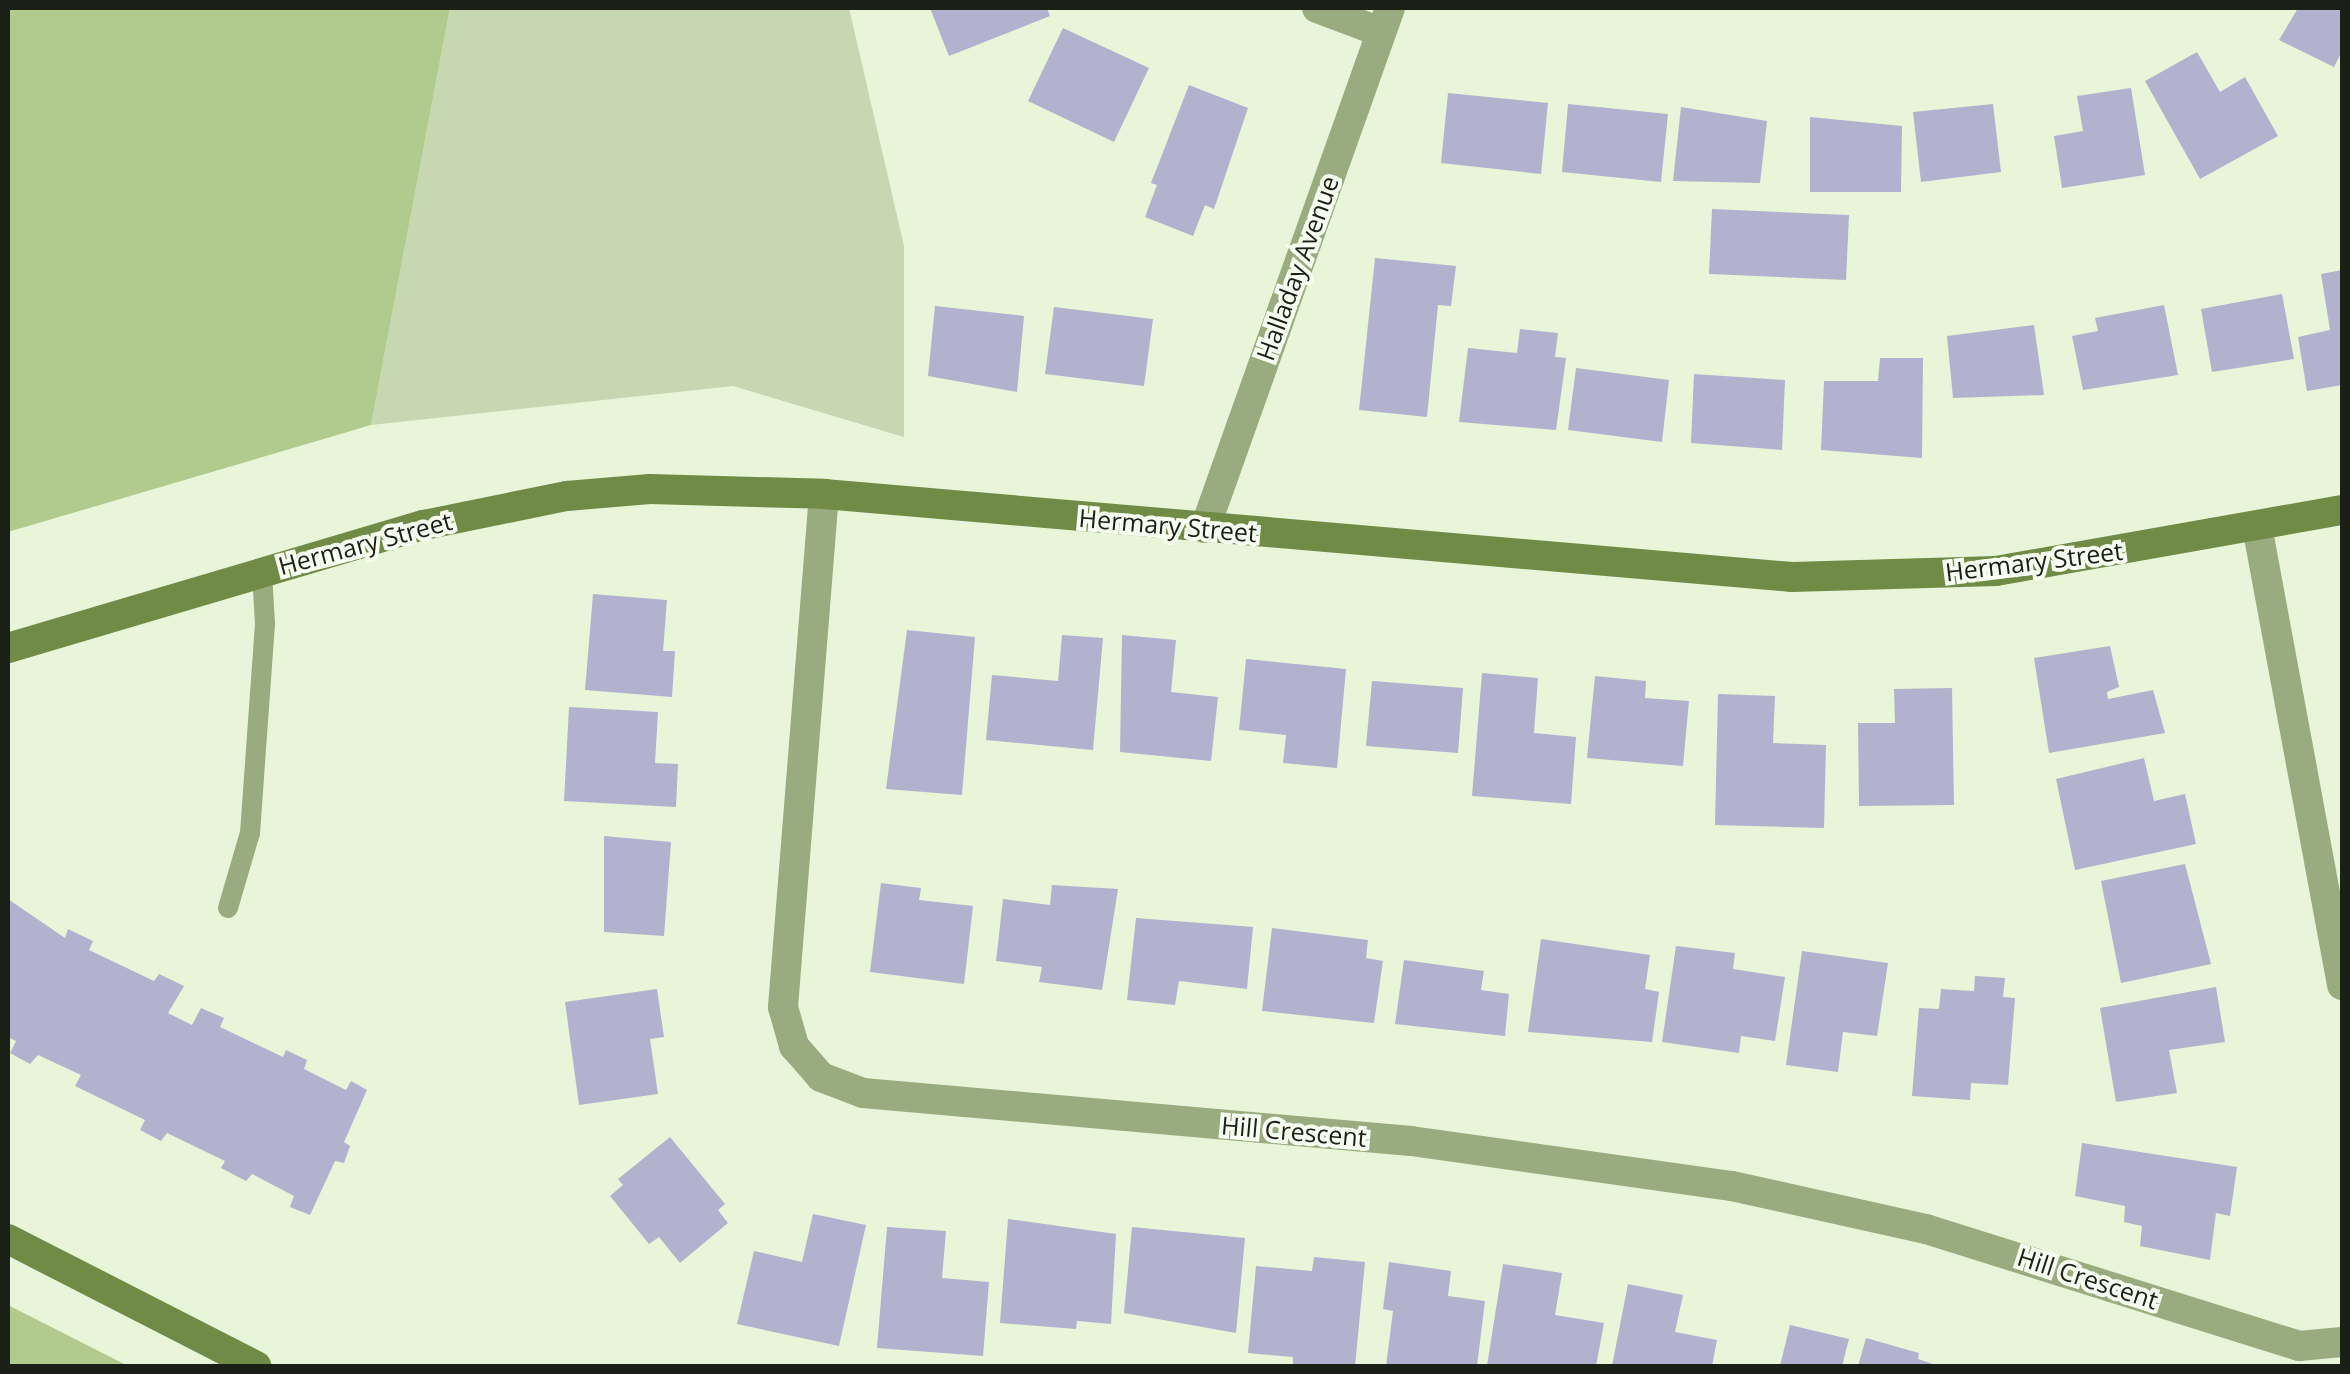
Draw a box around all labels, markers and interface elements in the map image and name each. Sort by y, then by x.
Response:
street label: Halladay Avenue [1250,172,1344,364]
street label: Hermary Street [1078,502,1258,548]
street label: Hermary Street [275,505,455,581]
street label: Hermary Street [1943,535,2125,587]
street label: Hill Crescent [1220,1110,1368,1152]
street label: Hill Crescent [2014,1241,2162,1315]

